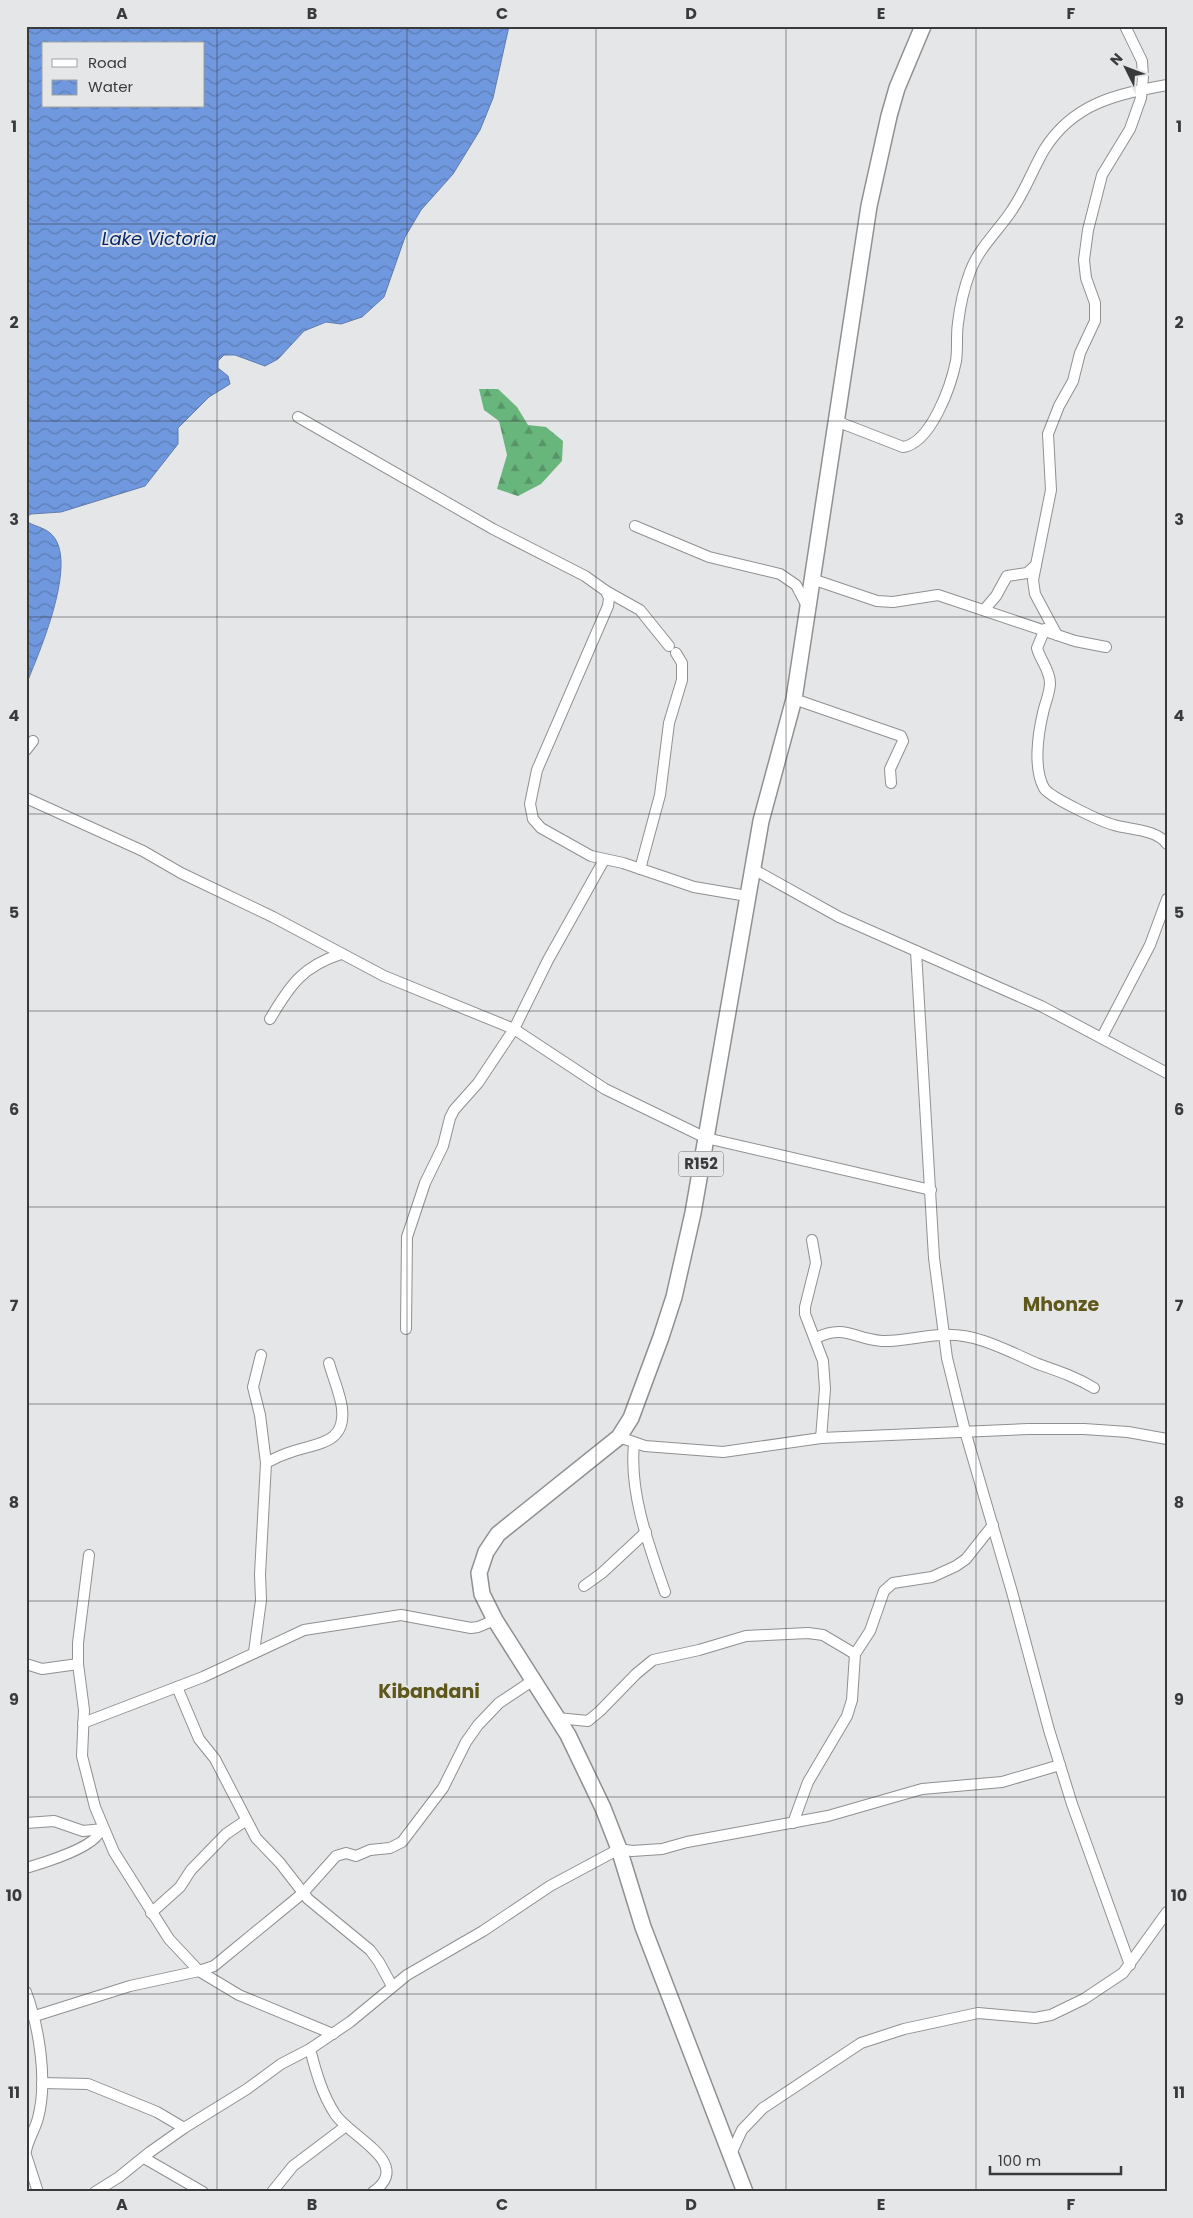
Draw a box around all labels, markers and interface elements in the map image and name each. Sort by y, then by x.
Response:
text: A [116,2,128,25]
text: B [307,2,317,25]
text: C [496,2,508,25]
text: D [685,2,697,25]
text: E [877,2,885,25]
text: F [1067,2,1076,25]
legend [42,42,205,108]
north arrow [1100,42,1150,92]
text: N [1105,49,1127,70]
text: Road [88,52,127,73]
text: Water [88,76,134,97]
text: 1 [11,115,17,138]
text: 1 [1176,115,1182,138]
water label: Lake Victoria [102,226,216,251]
text: 2 [9,311,19,334]
text: 2 [1174,311,1184,334]
text: 3 [9,508,19,531]
text: 3 [1174,508,1184,531]
text: 4 [9,704,20,727]
text: 4 [1174,704,1185,727]
text: 5 [9,901,19,924]
text: 5 [1174,901,1184,924]
text: 6 [9,1098,19,1121]
text: 6 [1174,1098,1184,1121]
road number: R152 [678,1152,724,1176]
district label: Mhonze [1023,1291,1099,1318]
text: 7 [10,1294,19,1317]
text: 7 [1175,1294,1184,1317]
text: 8 [9,1491,19,1514]
text: 8 [1174,1491,1184,1514]
district label: Kibandani [378,1678,480,1705]
text: 9 [9,1688,19,1711]
text: 9 [1174,1688,1184,1711]
text: 10 [6,1884,22,1907]
text: 10 [1171,1884,1187,1907]
text: 11 [8,2081,20,2104]
text: 11 [1173,2081,1185,2104]
scale bar [990,2143,1122,2175]
text: 100 m [998,2150,1041,2171]
text: A [116,2193,128,2216]
text: B [307,2193,317,2216]
text: C [496,2193,508,2216]
text: D [685,2193,697,2216]
text: E [877,2193,885,2216]
text: F [1067,2193,1076,2216]

